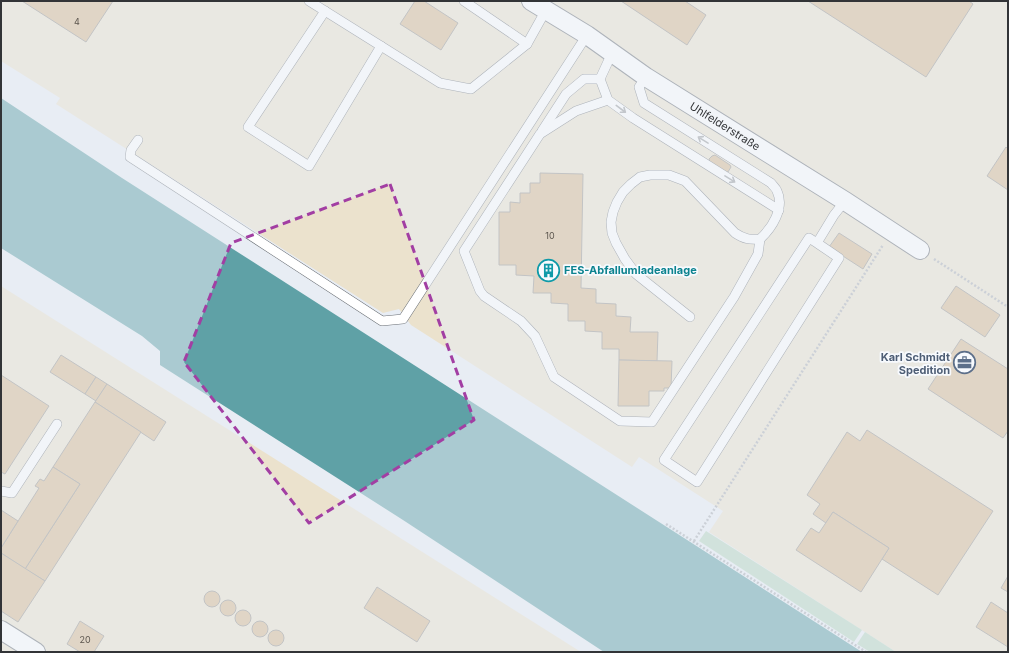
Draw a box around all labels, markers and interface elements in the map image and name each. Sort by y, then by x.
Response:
house number: 4 [74,16,80,27]
street label: Uhlfelderstraße [687,99,763,153]
one-way arrow [615,105,626,113]
one-way arrow [697,136,709,144]
one-way arrow [724,175,735,183]
house number: 10 [545,230,555,241]
building icon: FES-Abfallumladeanlage [536,257,562,283]
place label: FES-Abfallumladeanlage [564,263,697,277]
place label: Karl Schmidt Spedition [881,350,950,377]
office icon: Karl Schmidt Spedition [952,350,978,376]
house number: 20 [79,634,91,645]

